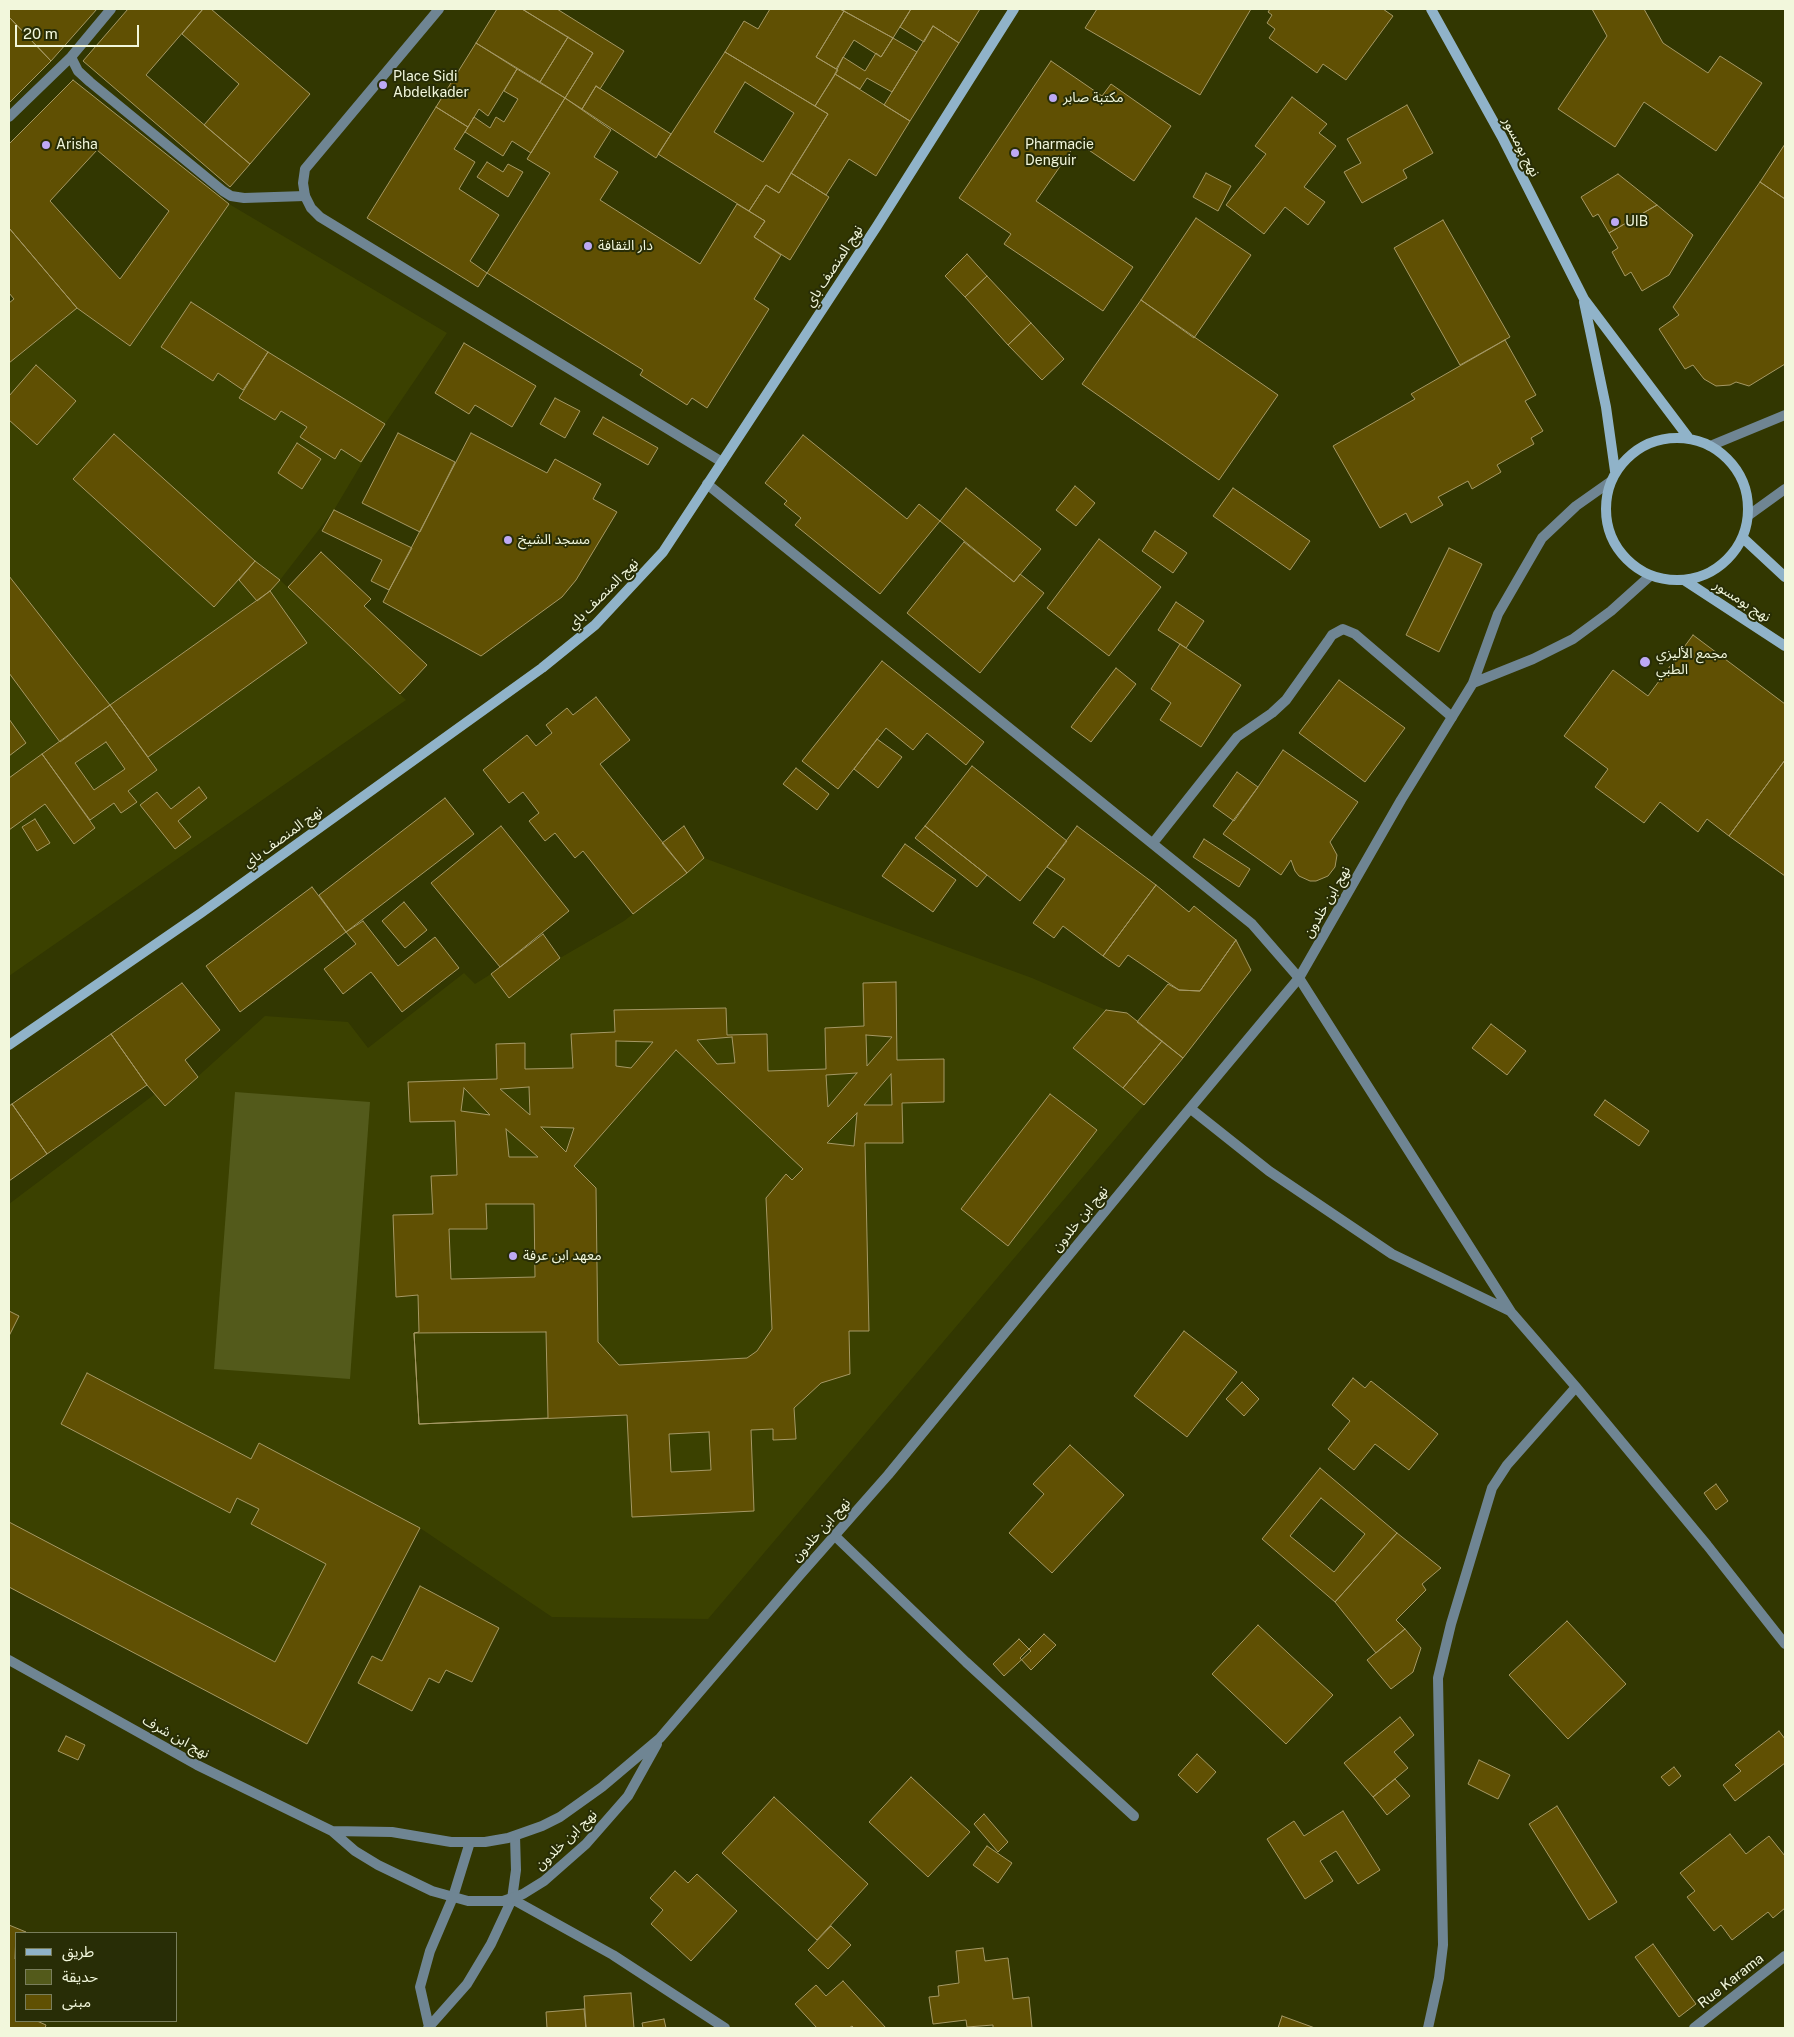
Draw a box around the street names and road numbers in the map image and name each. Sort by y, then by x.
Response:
street label: نهج بومسور [1499,114,1543,180]
street label: نهج المنصف باي [801,222,867,310]
street label: نهج المنصف باي [564,555,642,633]
street label: نهج بومسور [1710,576,1774,626]
street label: نهج المنصف باي [240,803,326,871]
street label: نهج ابن خلدون [1300,863,1354,941]
street label: نهج ابن خلدون [1048,1183,1112,1255]
street label: نهج ابن خلدون [788,1495,854,1565]
street label: نهج ابن شرف [140,1712,212,1762]
street label: نهج ابن خلدون [531,1806,601,1874]
street label: Rue Karama [1695,1950,1767,2012]

